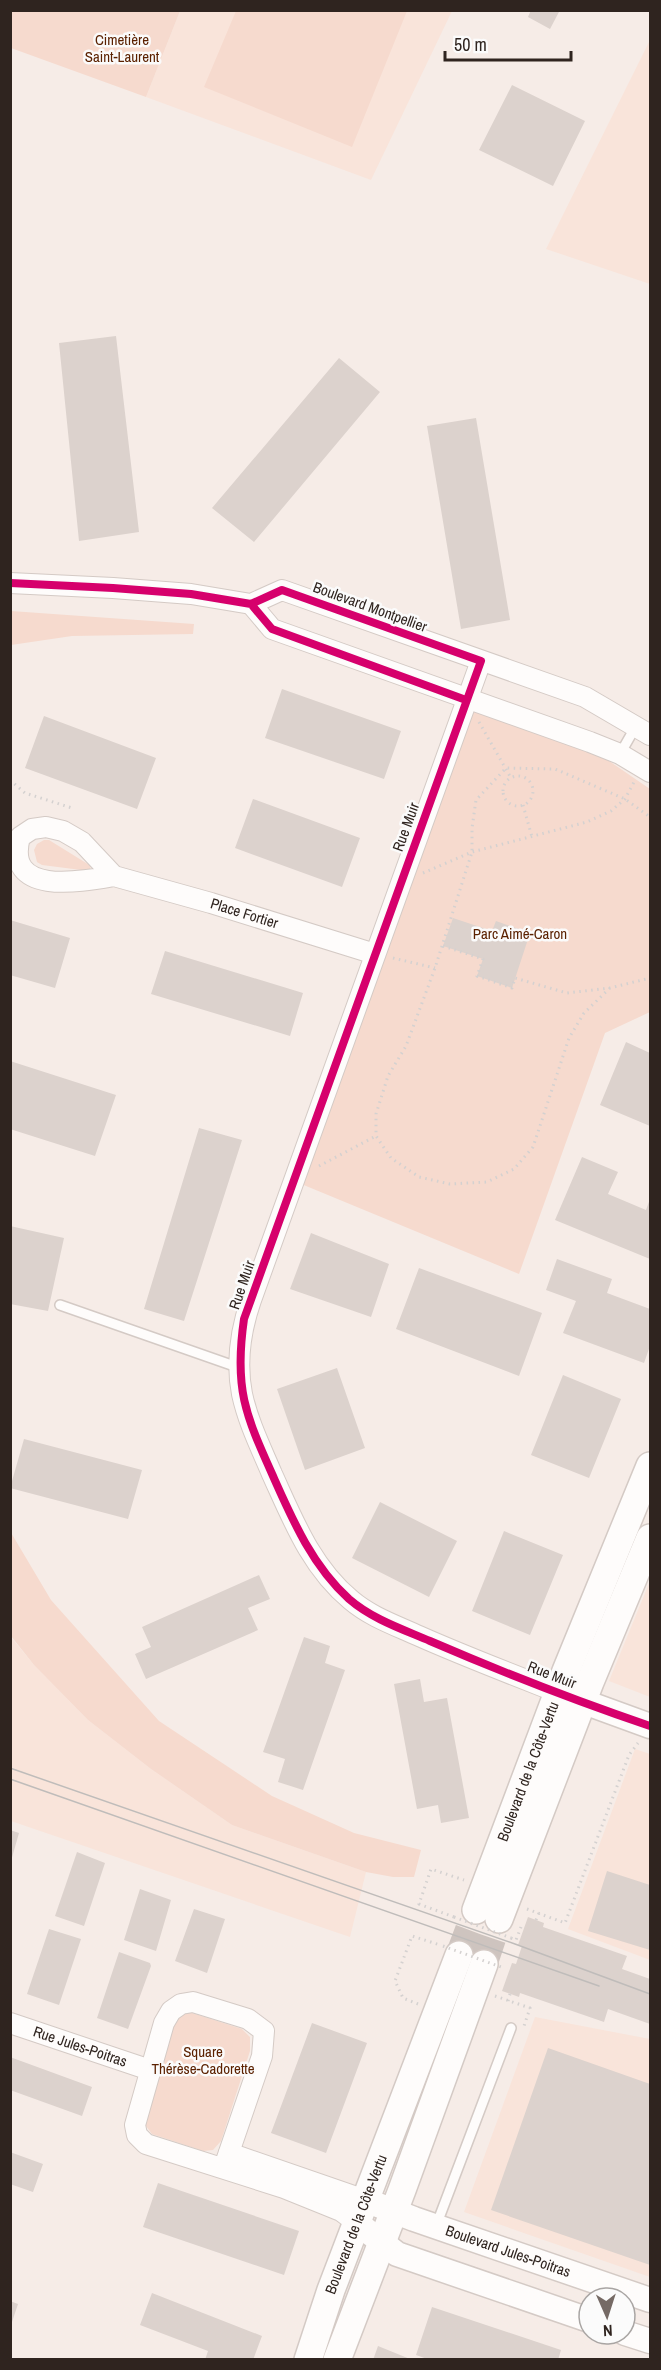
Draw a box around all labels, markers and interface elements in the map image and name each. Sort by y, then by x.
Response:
scale bar [445,24,571,62]
park label: Cimetière Saint-Laurent [85,29,160,67]
text: 50 m [454,32,487,57]
street label: Boulevard Montpellier [310,576,430,637]
street label: Rue Muir [387,799,424,854]
street label: Place Fortier [208,892,281,933]
park label: Parc Aimé-Caron [473,923,567,944]
street label: Rue Muir [223,1258,260,1312]
street label: Rue Muir [525,1656,580,1693]
street label: Boulevard de la Côte-Vertu [492,1698,564,1844]
street label: Rue Jules-Poitras [31,2021,130,2072]
park label: Square Thérèse-Cadorette [151,2041,255,2079]
street label: Boulevard de la Côte-Vertu [319,2151,392,2297]
street label: Boulevard Jules-Poitras [443,2220,573,2282]
north arrow [577,2286,637,2346]
text: N [602,2320,613,2342]

